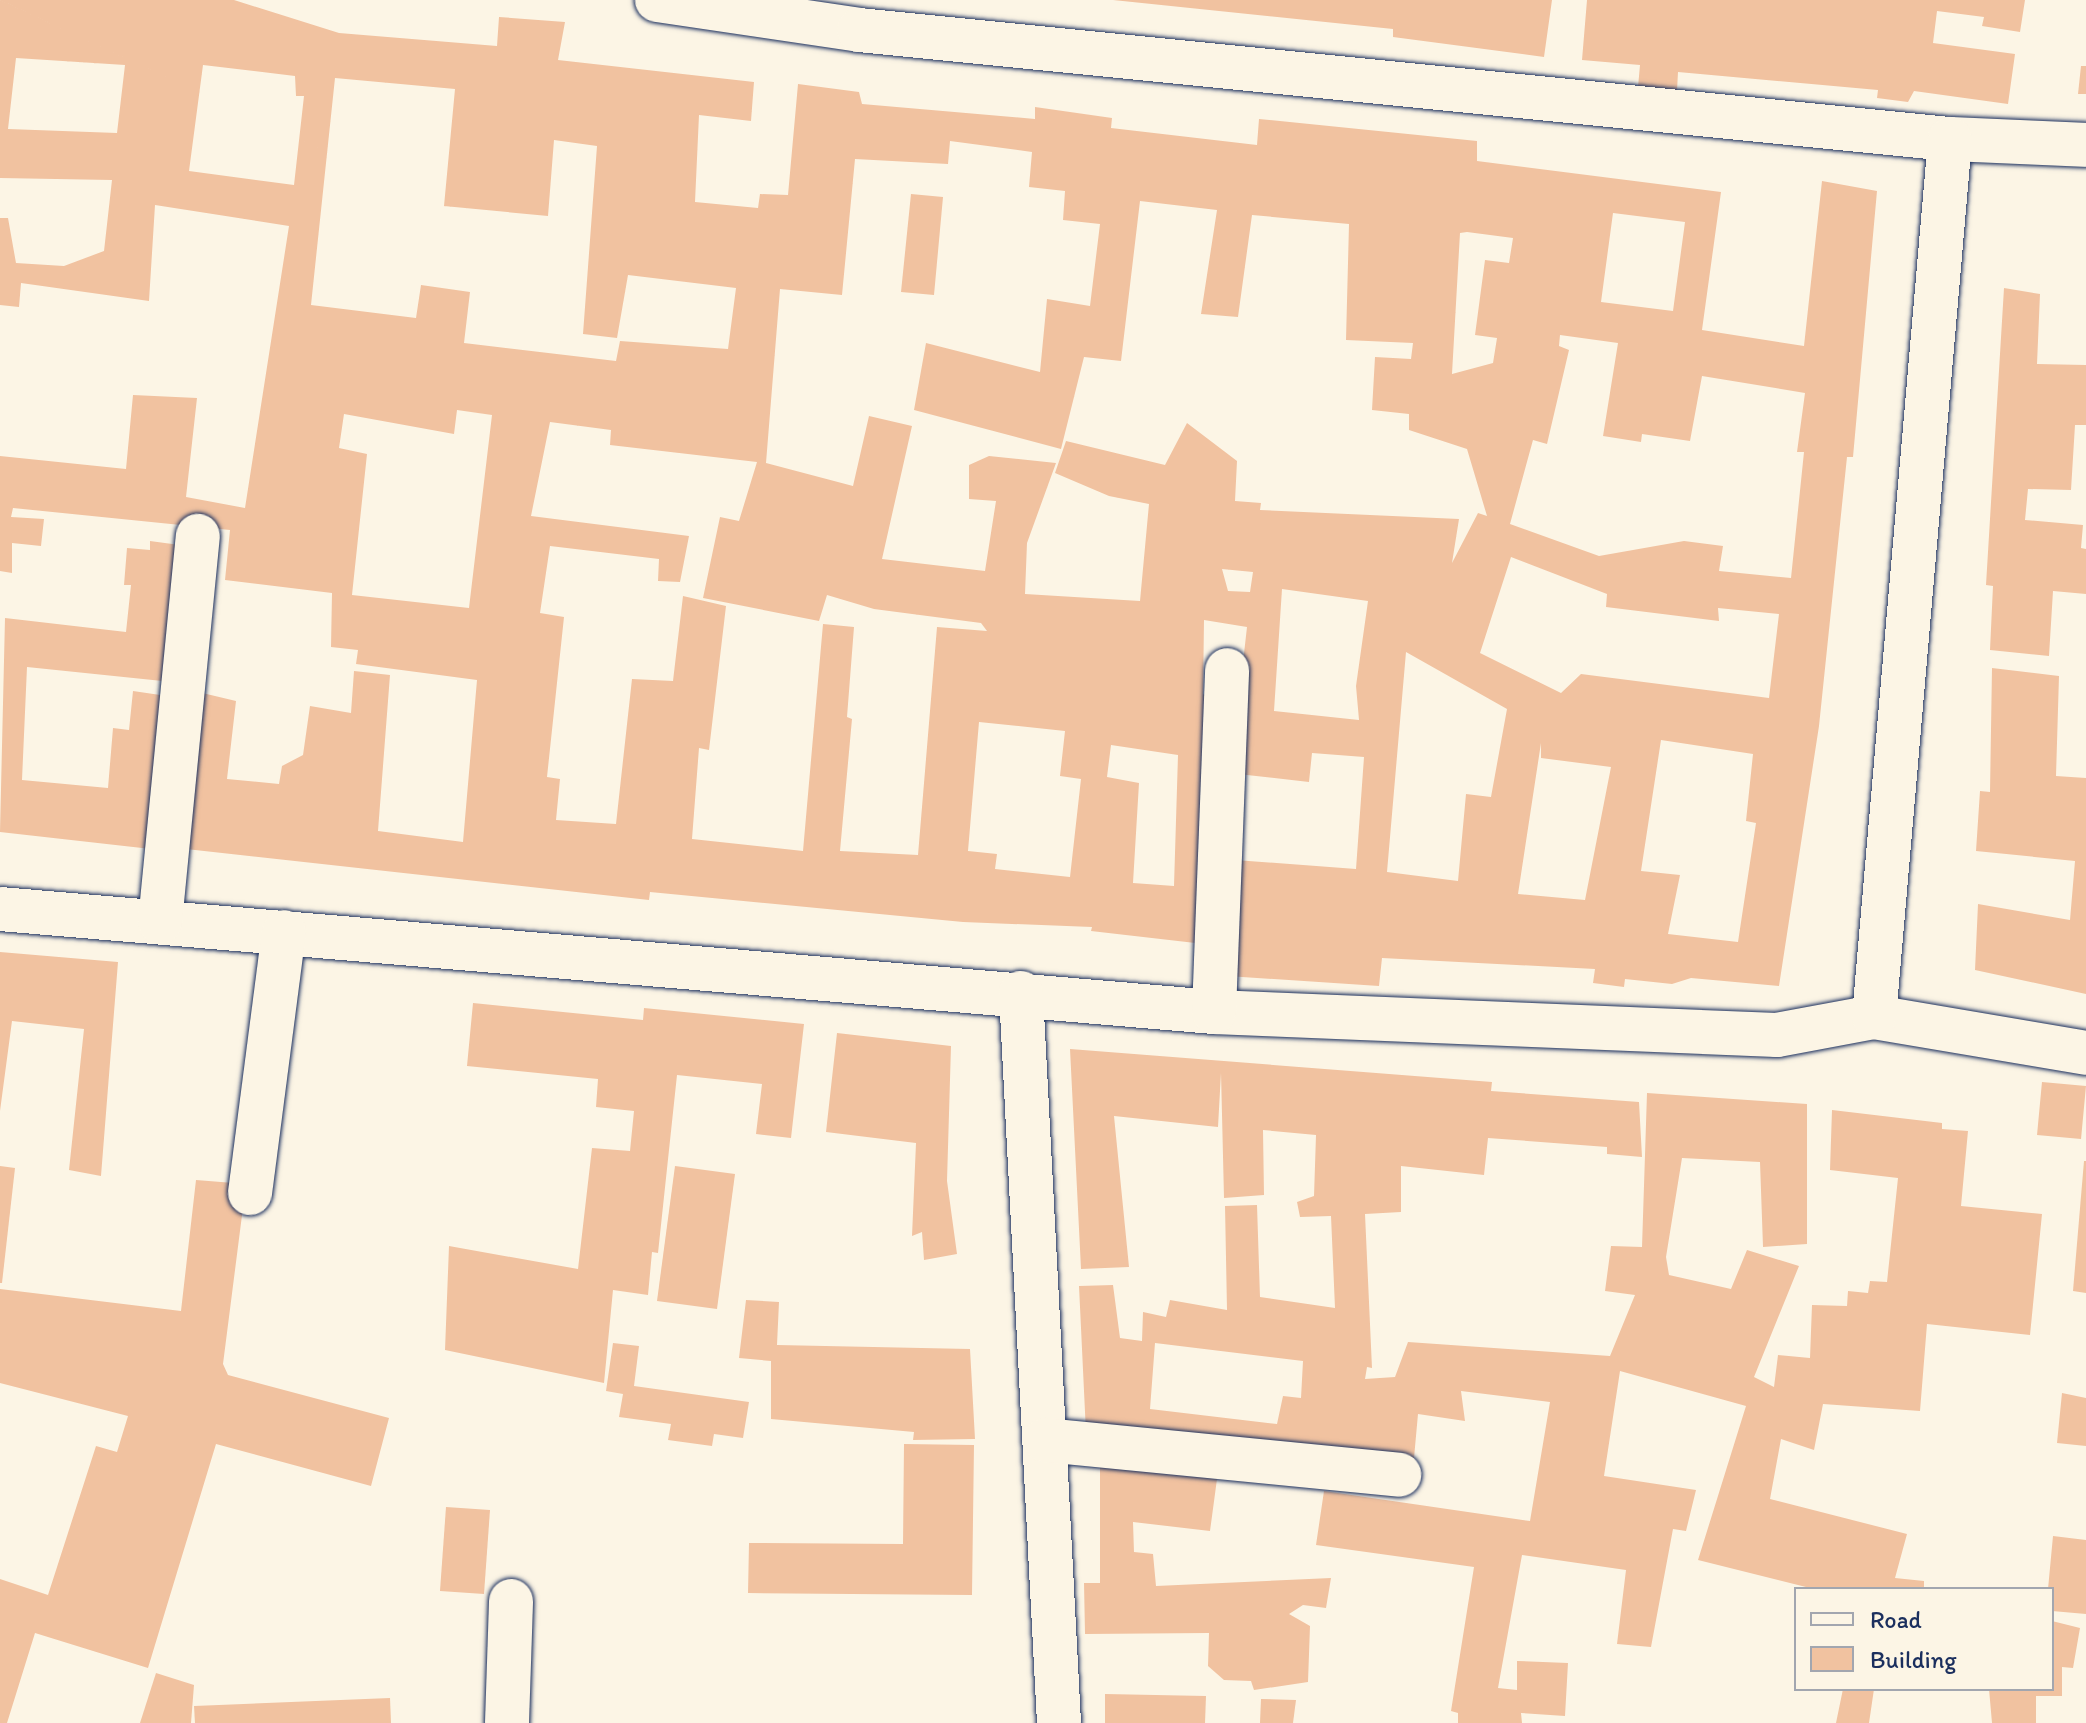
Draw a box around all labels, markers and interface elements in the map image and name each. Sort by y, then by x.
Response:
legend [1794,1587,2054,1691]
text: Road [1870,1605,1922,1634]
text: Building [1870,1645,1957,1674]

